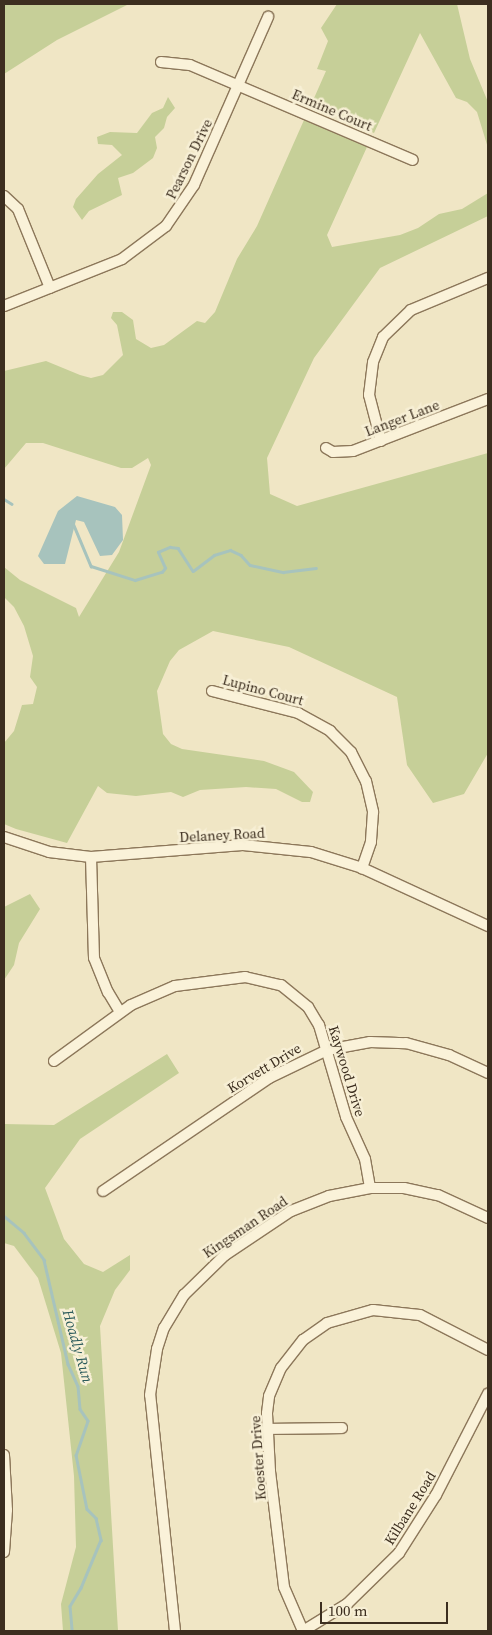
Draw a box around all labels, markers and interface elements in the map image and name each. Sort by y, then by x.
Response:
street label: Ermine Court [289,86,375,134]
street label: Pearson Drive [162,116,216,202]
street label: Langer Lane [362,396,442,440]
street label: Lupino Court [221,671,305,709]
street label: Delaney Road [179,824,265,846]
street label: Kaywood Drive [325,1023,369,1119]
street label: Korvett Drive [224,1039,304,1097]
street label: Kingsman Road [199,1193,291,1261]
water label: Hoadly Run [59,1307,97,1385]
street label: Koester Drive [247,1415,269,1501]
street label: Kilbane Road [381,1468,439,1548]
scale bar [322,1592,450,1624]
text: 100 m [328,1600,368,1621]

